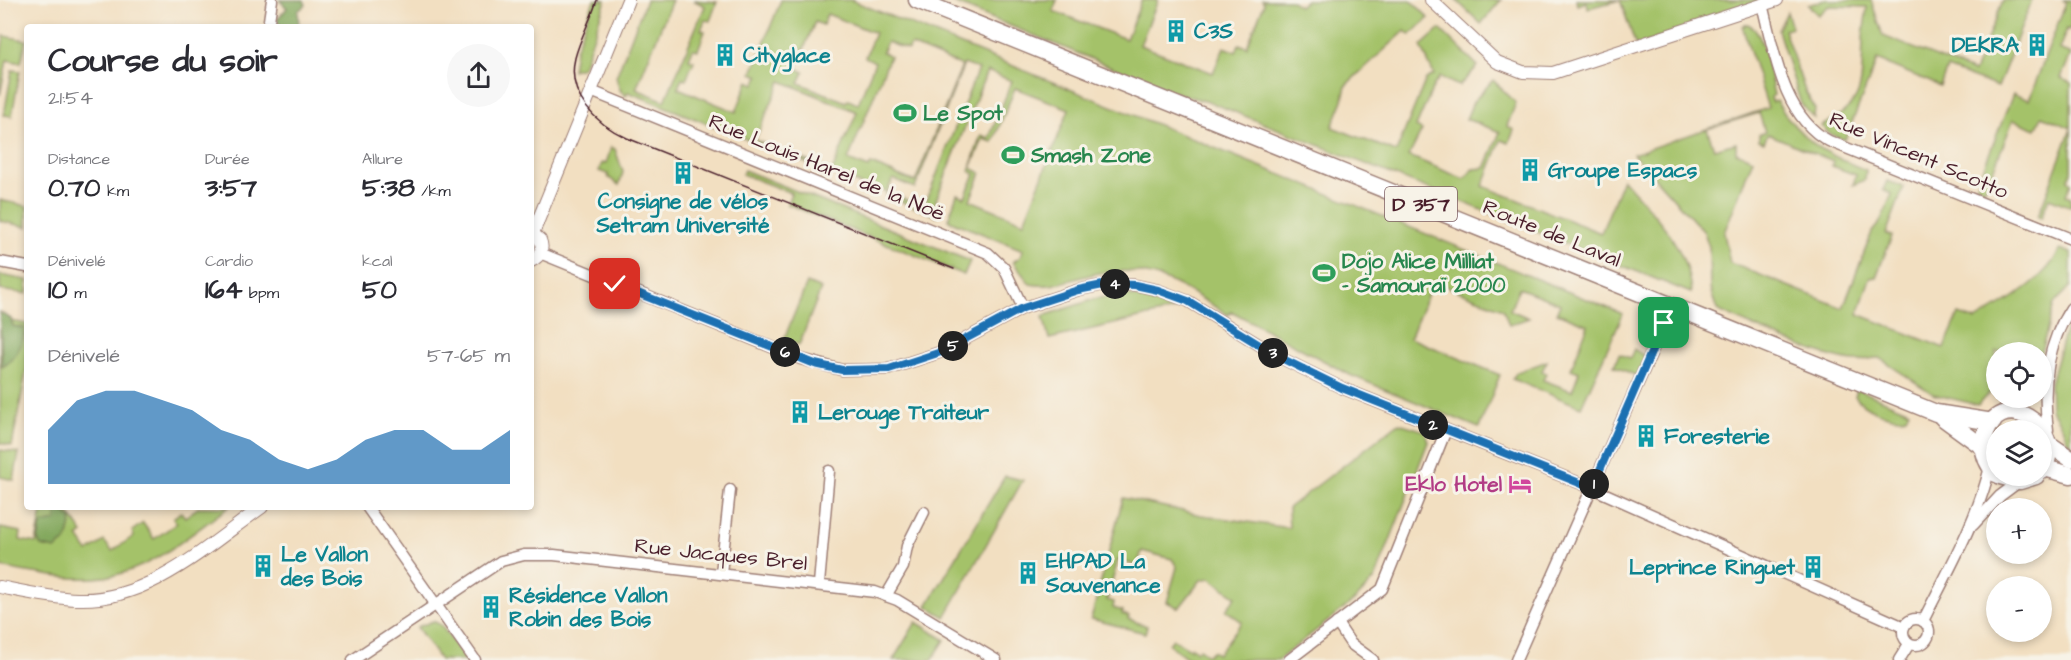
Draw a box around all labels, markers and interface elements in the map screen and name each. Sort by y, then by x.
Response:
place label: C3S [1194,17,1234,46]
building icon: C3S [1163,18,1189,44]
place label: DEKRA [1952,31,2020,60]
building icon: DEKRA [2024,32,2050,58]
text: Course du soir [48,38,278,84]
place label: Cityglace [743,41,831,73]
building icon: Cityglace [712,42,738,68]
button: share [447,44,510,107]
text: 21:54 [48,84,93,112]
place label: Le Spot [923,99,1003,129]
sports icon: Le Spot [892,100,918,126]
street label: Rue Vincent Scotto [1825,105,2013,206]
street label: Rue Louis Harel de la Noë [705,107,949,228]
place label: Smash Zone [1030,141,1152,170]
sports icon: Smash Zone [1000,142,1026,168]
text: Distance [48,148,110,170]
text: Durée [205,148,250,170]
text: Allure [362,148,403,170]
place label: Groupe Espacs [1548,156,1698,186]
building icon: Groupe Espacs [1517,157,1543,183]
building icon: Consigne de vélos Setram Université [670,160,696,186]
text: 0.70 [48,170,100,206]
text: 3:57 [205,170,257,206]
text: 5:38 [362,170,415,206]
text: km [100,180,129,202]
text: /km [415,180,451,202]
place label: Consigne de vélos Setram Université [595,187,770,240]
road number: D 357 [1385,187,1457,221]
street label: Route de Laval [1479,193,1625,274]
place label: Dojo Alice Milliat - Samouraï 2000 [1342,247,1506,300]
text: Dénivelé [48,250,106,272]
text: Cardio [205,250,253,272]
text: kcal [362,250,393,272]
pin [589,258,640,309]
sports icon: Dojo Alice Milliat - Samouraï 2000 [1311,260,1337,286]
icon: check [598,267,631,300]
pin: 4 [1100,269,1130,299]
text: 10 [48,272,68,308]
text: 164 [205,272,242,308]
text: 50 [362,272,397,308]
text: 4 [1110,273,1120,295]
text: m [68,282,87,304]
text: bpm [242,282,279,304]
pin [1638,297,1689,348]
icon: arrive [1647,306,1680,339]
pin: 5 [938,331,968,361]
text: 5 [947,335,959,357]
pin: 6 [770,337,800,367]
pin: 3 [1258,338,1288,368]
text: 6 [780,341,790,363]
text: Dénivelé [48,342,120,370]
text: 57–65 m [427,342,510,370]
text: 3 [1269,342,1277,364]
map controls [1986,342,2052,642]
button: locate [1986,342,2052,408]
place label: Lerouge Traiteur [818,398,990,429]
building icon: Lerouge Traiteur [787,399,813,425]
pin: 2 [1418,410,1448,440]
text: 2 [1428,414,1438,436]
button: layers [1986,420,2052,486]
place label: Foresterie [1664,422,1770,451]
building icon: Foresterie [1633,423,1659,449]
pin: 1 [1579,469,1609,499]
place label: Eklo Hotel [1405,470,1503,499]
hotel icon: Eklo Hotel [1507,471,1533,497]
text: 1 [1593,473,1595,495]
button: + [1986,498,2052,564]
street label: Rue Jacques Brel [633,531,809,578]
place label: Le Vallon des Bois [280,540,369,593]
place label: EHPAD La Souvenance [1045,547,1161,600]
building icon: Le Vallon des Bois [250,553,276,579]
place label: Leprince Ringuet [1629,553,1795,584]
building icon: Leprince Ringuet [1800,554,1826,580]
building icon: EHPAD La Souvenance [1015,560,1041,586]
button: − [1986,576,2052,642]
place label: Résidence Vallon Robin des Bois [509,581,668,634]
building icon: Résidence Vallon Robin des Bois [478,594,504,620]

